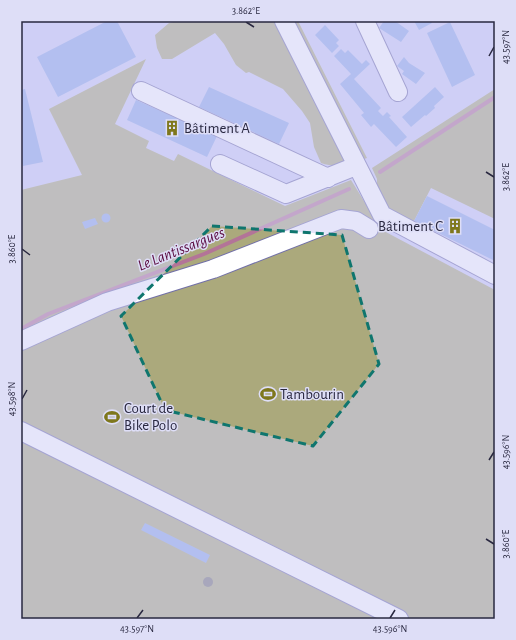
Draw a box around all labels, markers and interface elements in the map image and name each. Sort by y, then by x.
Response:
text: 3.862°E [232,6,260,16]
text: 43.597°N [501,30,511,64]
building icon: Bâtiment A [163,119,181,137]
place label: Bâtiment A [184,121,250,136]
text: 3.862°E [501,163,511,191]
building icon: Bâtiment C [446,217,464,235]
place label: Bâtiment C [378,219,443,234]
water label: Le Lantissargues [135,224,227,274]
text: 3.860°E [7,234,17,263]
text: 43.598°N [7,382,17,416]
sports icon: Tambourin [259,385,277,403]
place label: Tambourin [280,387,344,402]
place label: Court de Bike Polo [124,401,177,433]
sports icon: Court de Bike Polo [103,408,121,426]
text: 43.596°N [501,435,511,469]
text: 3.860°E [501,529,511,558]
text: 43.597°N [120,624,154,634]
text: 43.596°N [373,624,407,634]

